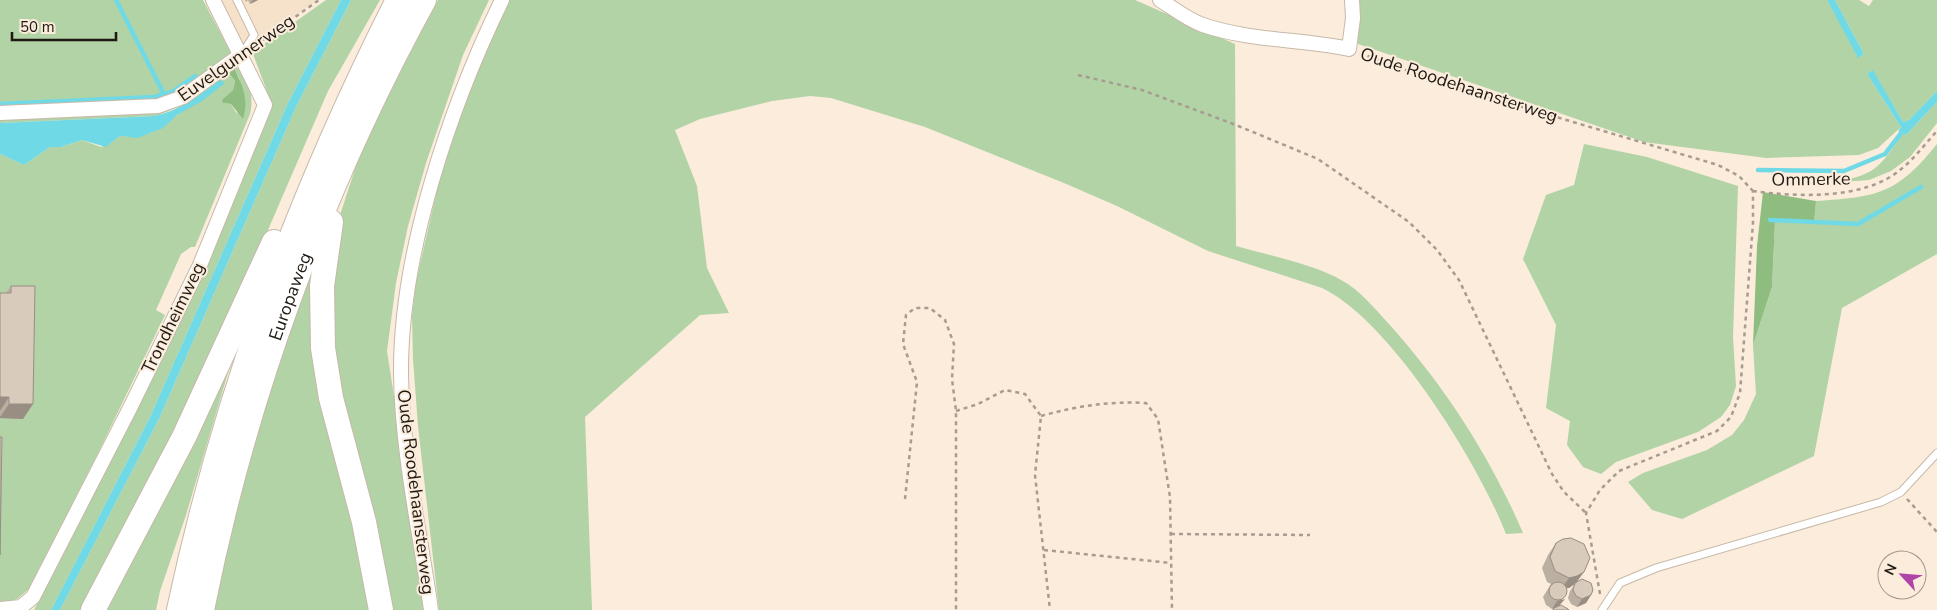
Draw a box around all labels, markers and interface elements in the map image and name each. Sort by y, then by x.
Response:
street label: Euvelgunnerweg [173,9,299,107]
scale bar [12,10,116,42]
text: 50 m [20,17,55,37]
street label: Oude Roodehaansterweg [1357,42,1561,128]
street label: Ommerke [1771,166,1851,192]
street label: Europaweg [263,249,317,344]
street label: Trondheimweg [136,258,210,378]
street label: Oude Roodehaansterweg [392,388,440,596]
north arrow [1877,550,1927,600]
text: N [1880,561,1902,578]

